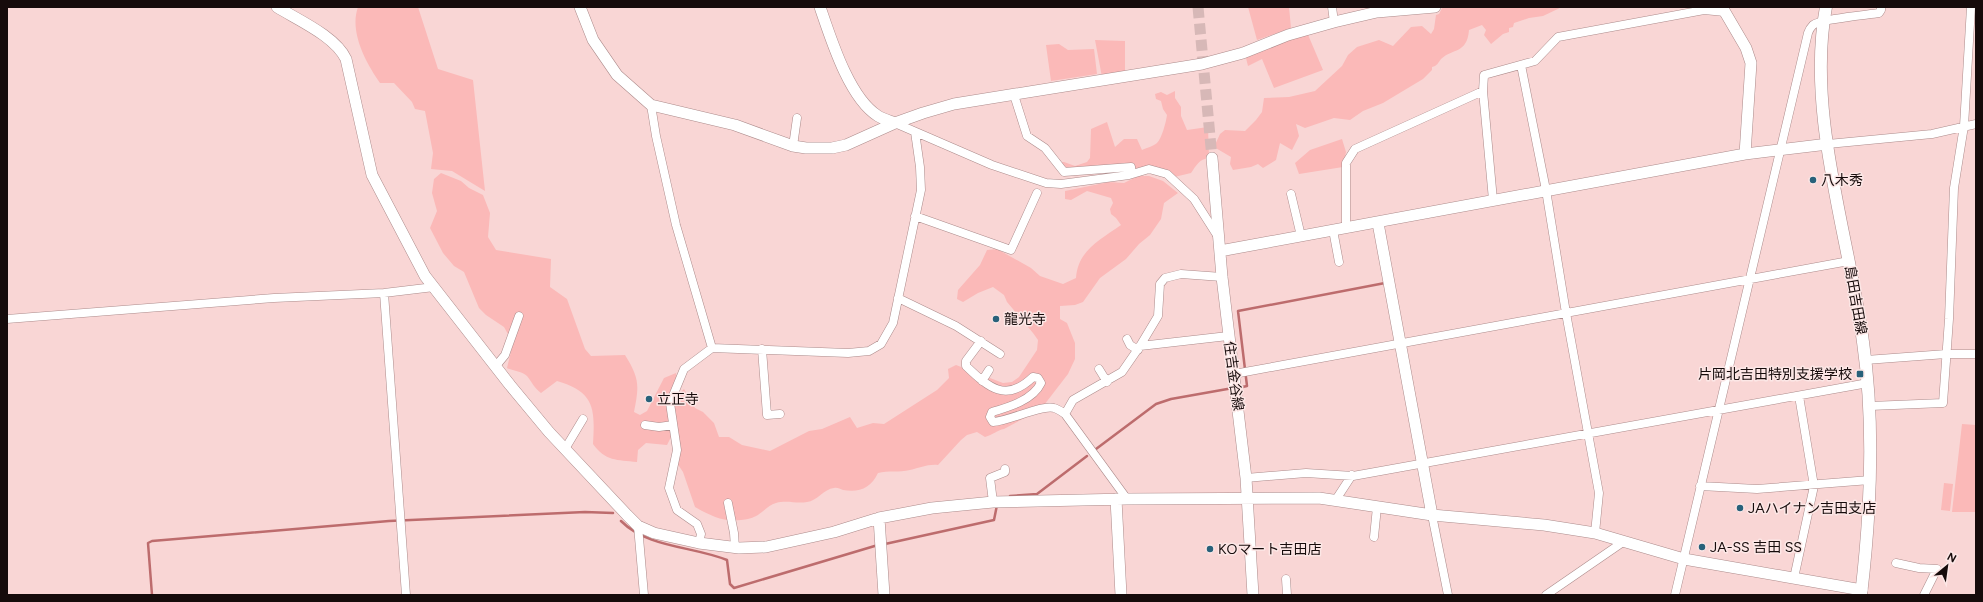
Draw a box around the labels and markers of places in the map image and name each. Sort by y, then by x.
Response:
place label: 八木秀 [1821,172,1863,189]
marker: 八木秀 [1808,175,1818,185]
place label: 龍光寺 [1004,311,1046,328]
marker: 龍光寺 [991,314,1001,324]
place label: 片岡北吉田特別支援学校 [1698,366,1852,383]
marker: 片岡北吉田特別支援学校 [1855,369,1865,379]
place label: 立正寺 [657,391,699,408]
marker: 立正寺 [644,394,654,404]
place label: JAハイナン吉田支店 [1748,500,1876,517]
marker: JAハイナン吉田支店 [1735,503,1745,513]
place label: JA-SS 吉田 SS [1710,539,1802,556]
place label: KOマート吉田店 [1218,541,1321,558]
marker: JA-SS 吉田 SS [1697,542,1707,552]
marker: KOマート吉田店 [1205,544,1215,554]

